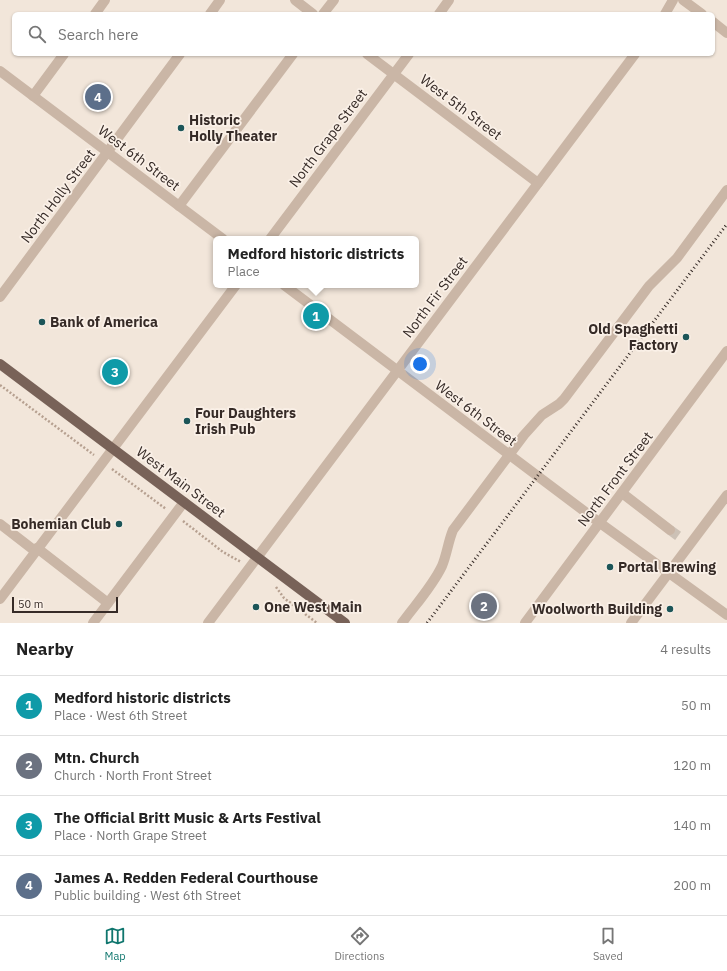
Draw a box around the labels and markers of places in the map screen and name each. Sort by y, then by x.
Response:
pin: 4 [85,82,111,112]
place label: Historic Holly Theater [189,111,278,145]
marker: Historic Holly Theater [176,123,186,133]
pin: 1 [303,301,329,331]
place label: Bank of America [50,313,158,331]
marker: Bank of America [37,317,47,327]
place label: Old Spaghetti Factory [588,320,679,354]
marker: Old Spaghetti Factory [681,332,691,342]
pin: 3 [102,357,128,387]
place label: Four Daughters Irish Pub [195,404,296,438]
marker: Four Daughters Irish Pub [182,416,192,426]
place label: Bohemian Club [11,515,111,533]
marker: Bohemian Club [114,519,124,529]
place label: Portal Brewing [618,558,716,576]
marker: Portal Brewing [605,562,615,572]
pin: 2 [471,591,497,621]
place label: One West Main [264,598,362,616]
place label: Woolworth Building [532,600,662,618]
marker: One West Main [251,602,261,612]
marker: Woolworth Building [665,604,675,614]

